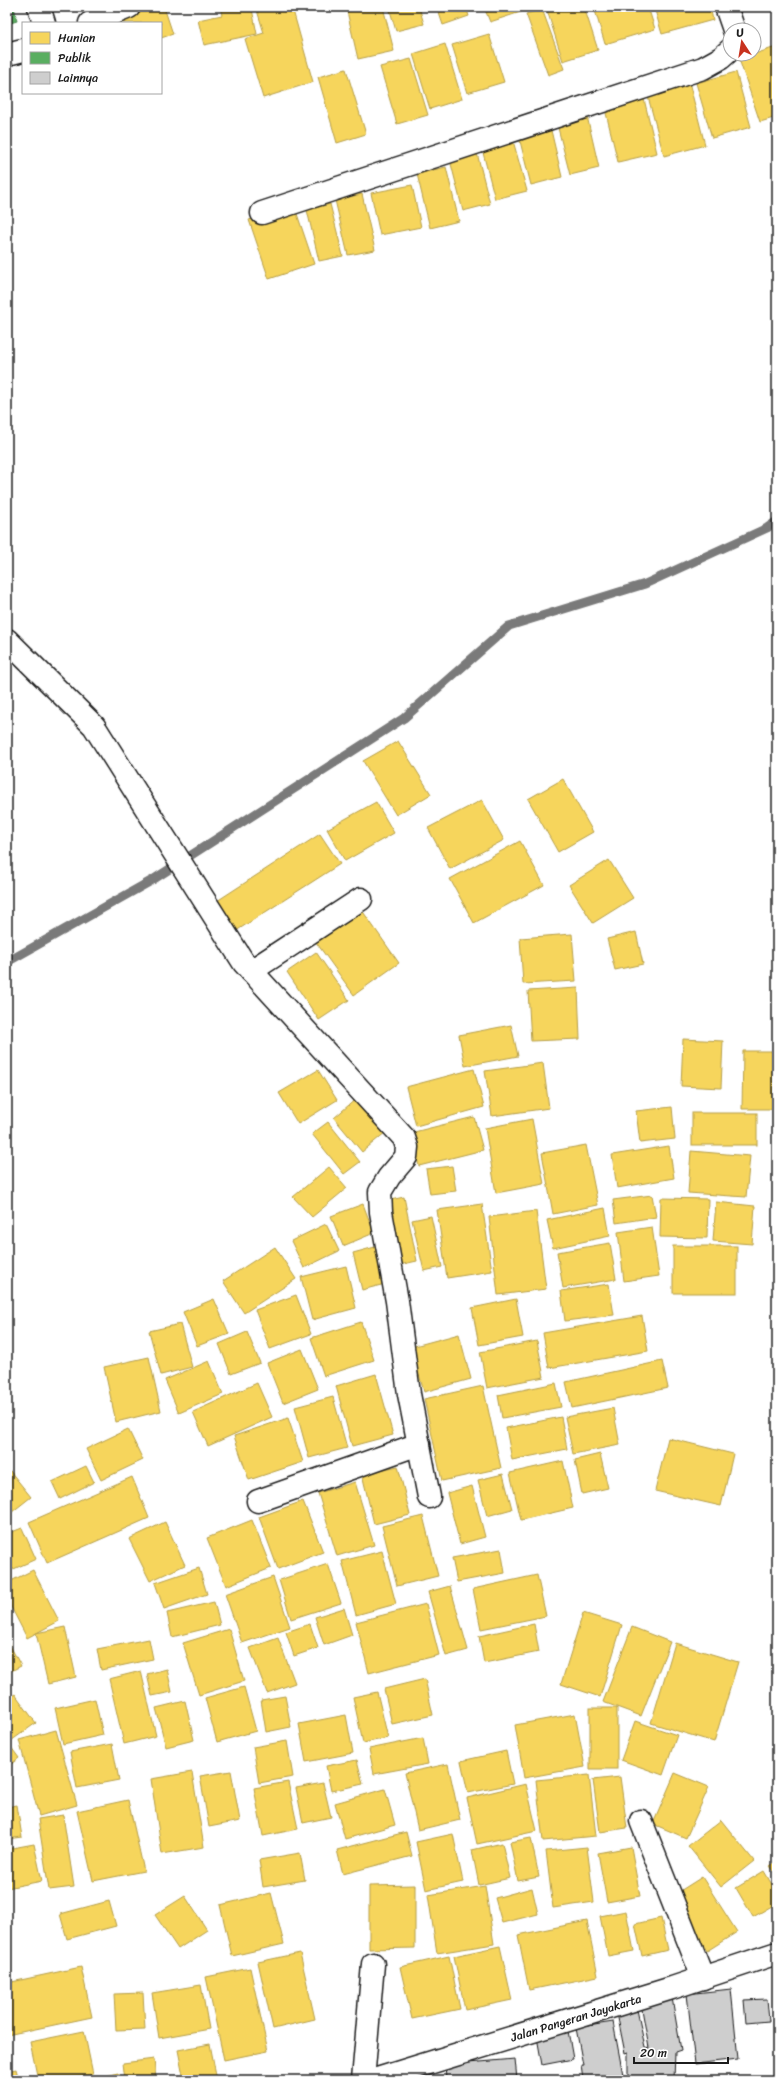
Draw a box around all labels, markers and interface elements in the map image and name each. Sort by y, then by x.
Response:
legend [22,22,162,94]
north arrow [722,22,762,62]
text: U [734,23,746,43]
text: Hunian [58,27,96,49]
text: Publik [58,47,91,69]
text: Lainnya [58,67,98,89]
street label: Jalan Pangeran Jayakarta [507,1988,644,2049]
scale bar [634,2039,728,2065]
text: 20 m [640,2042,667,2064]

